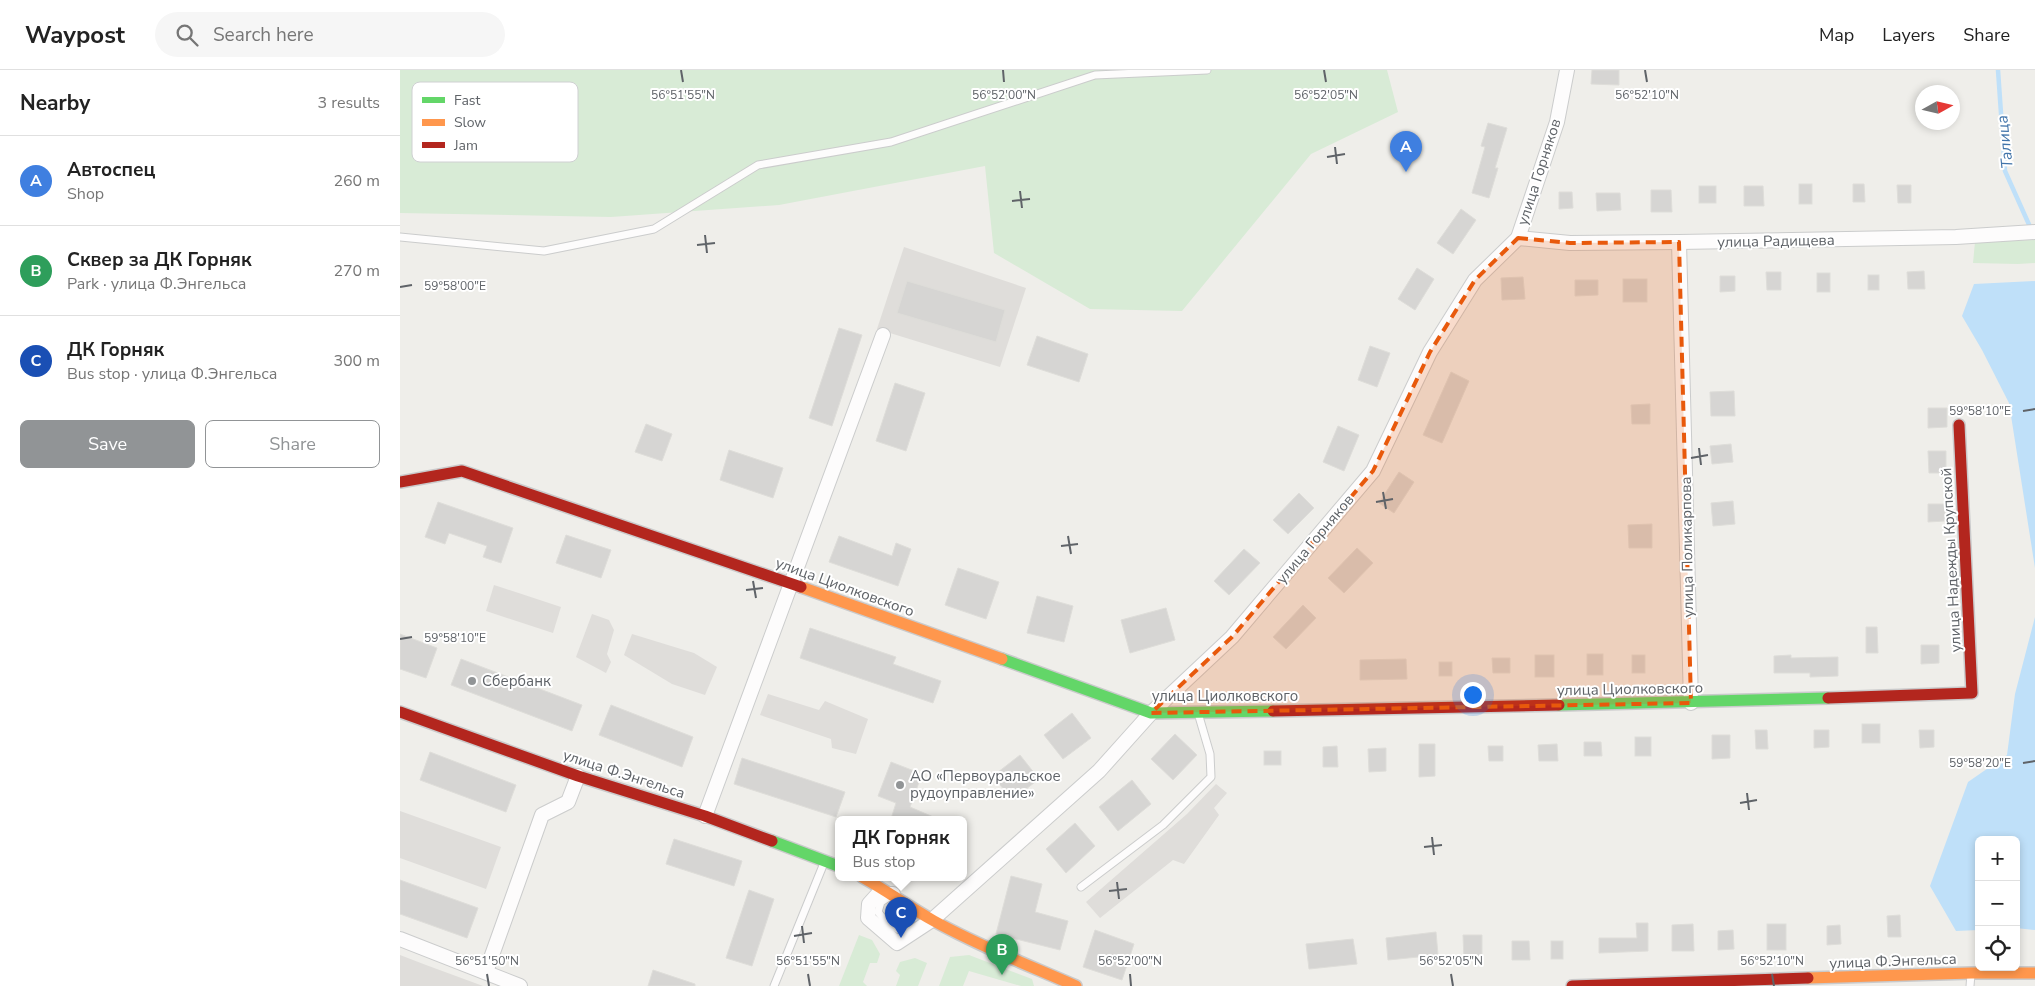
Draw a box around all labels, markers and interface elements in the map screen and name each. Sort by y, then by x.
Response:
search box [155,12,505,57]
text: Waypost [25,19,125,51]
icon: search [173,21,201,49]
text: Search here [213,22,314,48]
text: Map [1819,23,1854,47]
text: Layers [1882,23,1935,47]
text: Share [1963,23,2010,47]
legend [412,82,578,162]
north arrow [1915,85,1960,130]
text: 56°51'55"N [651,87,715,103]
text: 56°52'00"N [972,87,1036,103]
text: 56°52'05"N [1294,87,1358,103]
text: 56°52'10"N [1615,87,1679,103]
text: Nearby [20,89,90,117]
text: Fast [454,91,480,110]
text: 3 results [318,92,380,114]
text: Slow [454,113,486,132]
water label: Талица [1991,114,2019,170]
street label: улица Горняков [1512,116,1566,228]
pin: A [1390,131,1422,172]
text: Jam [453,136,478,155]
text: Автоспец [67,157,155,183]
text: A [30,170,42,192]
text: 260 m [333,170,380,192]
text: Shop [67,183,104,205]
street label: улица Радищева [1717,230,1835,252]
text: Сквер за ДК Горняк [67,247,252,273]
text: B [30,260,42,282]
text: 270 m [333,260,380,282]
text: Park · улица Ф.Энгельса [67,273,247,295]
text: 59°58'00"E [424,278,486,294]
text: ДК Горняк [67,337,164,363]
text: C [31,350,41,372]
text: 300 m [333,350,380,372]
text: Bus stop · улица Ф.Энгельса [67,363,278,385]
text: 59°58'10"E [1949,403,2011,419]
button: Save [20,420,195,468]
button: Share [205,420,380,468]
street label: улица Надежды Крупской [1936,467,1966,653]
street label: улица Поликарпова [1676,476,1698,618]
street label: улица Горняков [1272,490,1358,588]
street label: улица Циолковского [773,553,917,621]
text: 59°58'10"E [424,630,486,646]
place label: Сбербанк [482,671,551,691]
marker: Сбербанк [466,675,478,687]
street label: улица Циолковского [1557,678,1703,700]
your location [1460,682,1486,708]
street label: улица Циолковского [1152,686,1298,706]
street label: улица Ф.Энгельса [560,745,688,803]
text: 59°58'20"E [1949,755,2011,771]
place label: АО «Первоуральское рудоуправление» [910,766,1061,803]
marker: АО «Первоуральское рудоуправление» [894,779,906,791]
popup [835,816,967,881]
text: ДК Горняк [852,825,950,851]
map controls [1975,836,2020,971]
button: + [1975,836,2020,881]
text: Bus stop [852,851,915,873]
button: − [1975,881,2020,926]
pin: C [885,897,917,938]
button: locate [1975,926,2020,971]
pin: B [986,934,1018,975]
street label: улица Ф.Энгельса [1829,949,1957,973]
text: 56°51'50"N [455,953,519,969]
text: 56°51'55"N [776,953,840,969]
text: 56°52'00"N [1098,953,1162,969]
text: 56°52'05"N [1419,953,1483,969]
text: 56°52'10"N [1740,953,1804,969]

